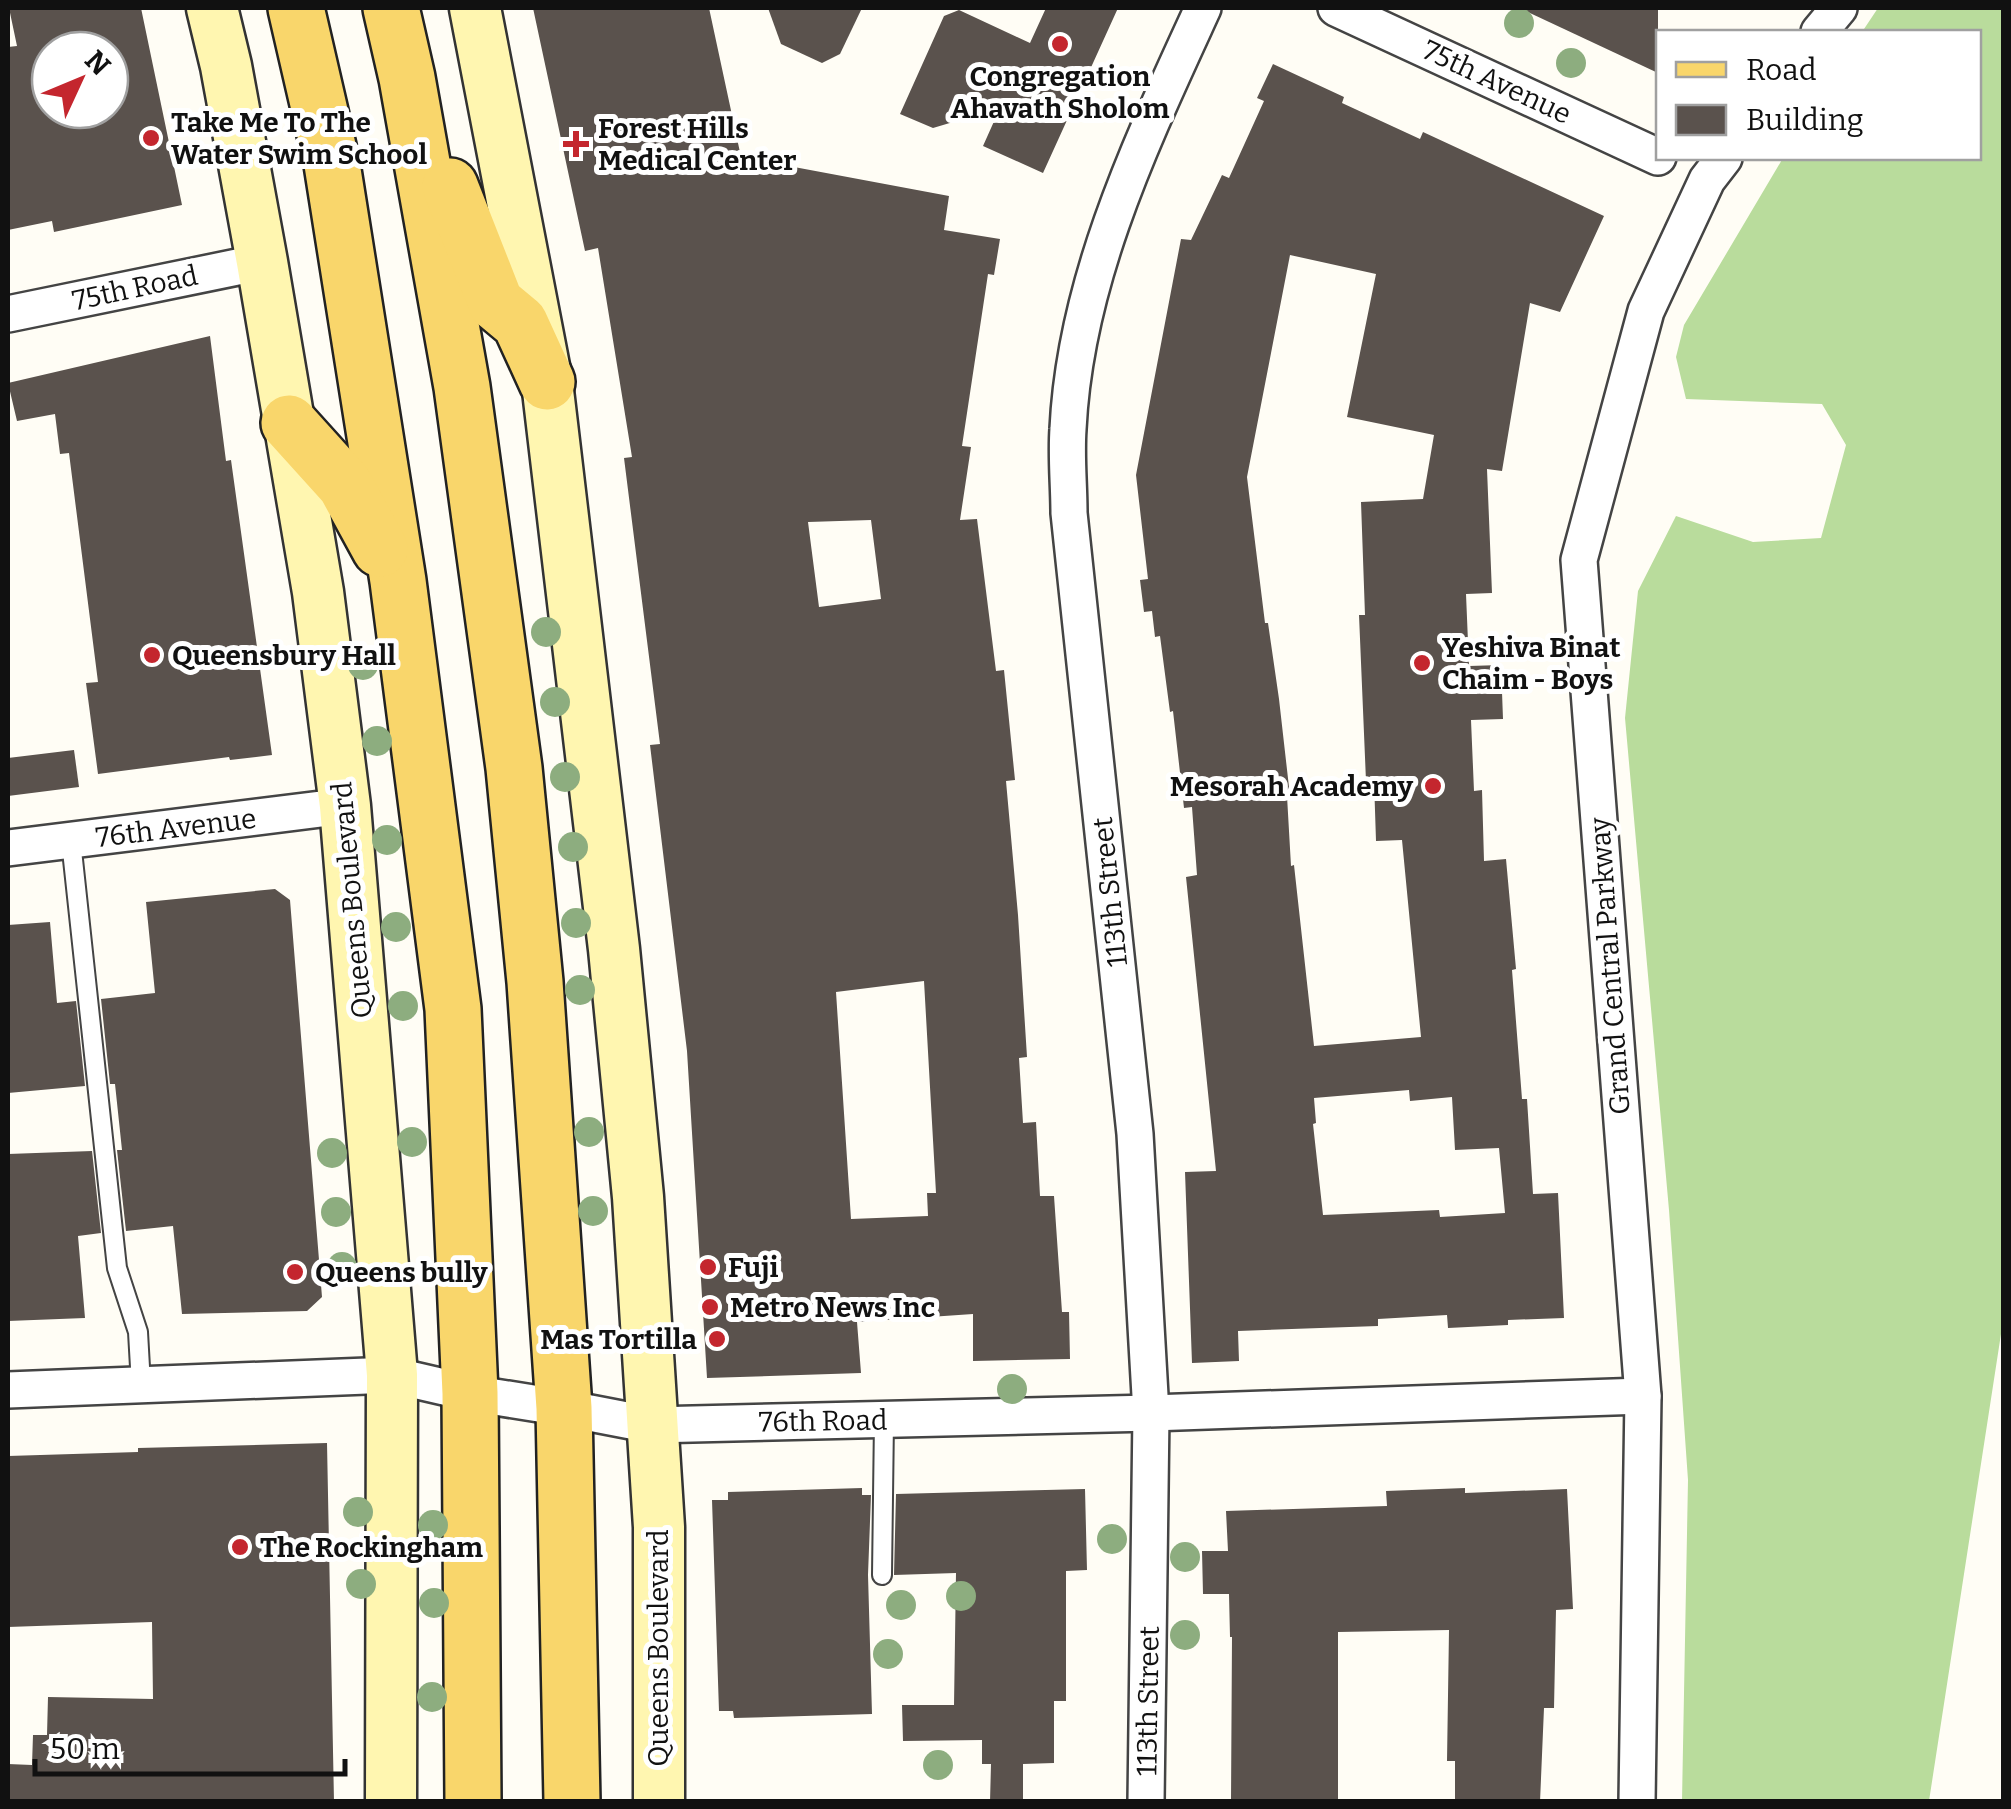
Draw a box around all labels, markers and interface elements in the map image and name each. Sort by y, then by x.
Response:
north arrow [30,30,130,130]
legend [1656,30,1981,160]
marker: Congregation Ahavath Sholom [1049,33,1071,55]
street label: 75th Avenue [1418,33,1576,131]
text: N [78,44,117,82]
text: Road [1746,52,1817,88]
place label: Congregation Ahavath Sholom [951,60,1170,125]
text: Building [1746,102,1864,138]
place label: Take Me To The Water Swim School [171,106,427,171]
place label: Forest Hills Medical Center [598,112,796,177]
marker: Take Me To The Water Swim School [140,127,162,149]
marker: Forest Hills Medical Center [563,131,589,157]
street label: 75th Road [69,259,201,317]
place label: Yeshiva Binat Chaim - Boys [1442,631,1621,696]
place label: Queensbury Hall [172,639,396,672]
marker: Queensbury Hall [141,644,163,666]
marker: Yeshiva Binat Chaim - Boys [1411,652,1433,674]
place label: Mesorah Academy [1170,770,1413,803]
marker: Mesorah Academy [1422,775,1444,797]
street label: Queens Boulevard [325,780,379,1020]
street label: 76th Avenue [94,802,258,854]
street label: 113th Street [1086,816,1134,968]
street label: Grand Central Parkway [1583,816,1637,1116]
place label: Fuji [728,1251,778,1284]
place label: Queens bully [315,1256,488,1289]
marker: Fuji [697,1256,719,1278]
marker: Queens bully [284,1261,306,1283]
place label: Metro News Inc [730,1291,935,1324]
marker: Metro News Inc [699,1296,721,1318]
place label: Mas Tortilla [540,1323,697,1356]
marker: Mas Tortilla [706,1328,728,1350]
street label: 76th Road [758,1403,888,1439]
street label: Queens Boulevard [642,1529,675,1767]
place label: The Rockingham [260,1531,483,1564]
marker: The Rockingham [229,1536,251,1558]
street label: 113th Street [1130,1626,1166,1776]
scale bar [35,1714,345,1776]
text: 50 m [50,1731,120,1767]

